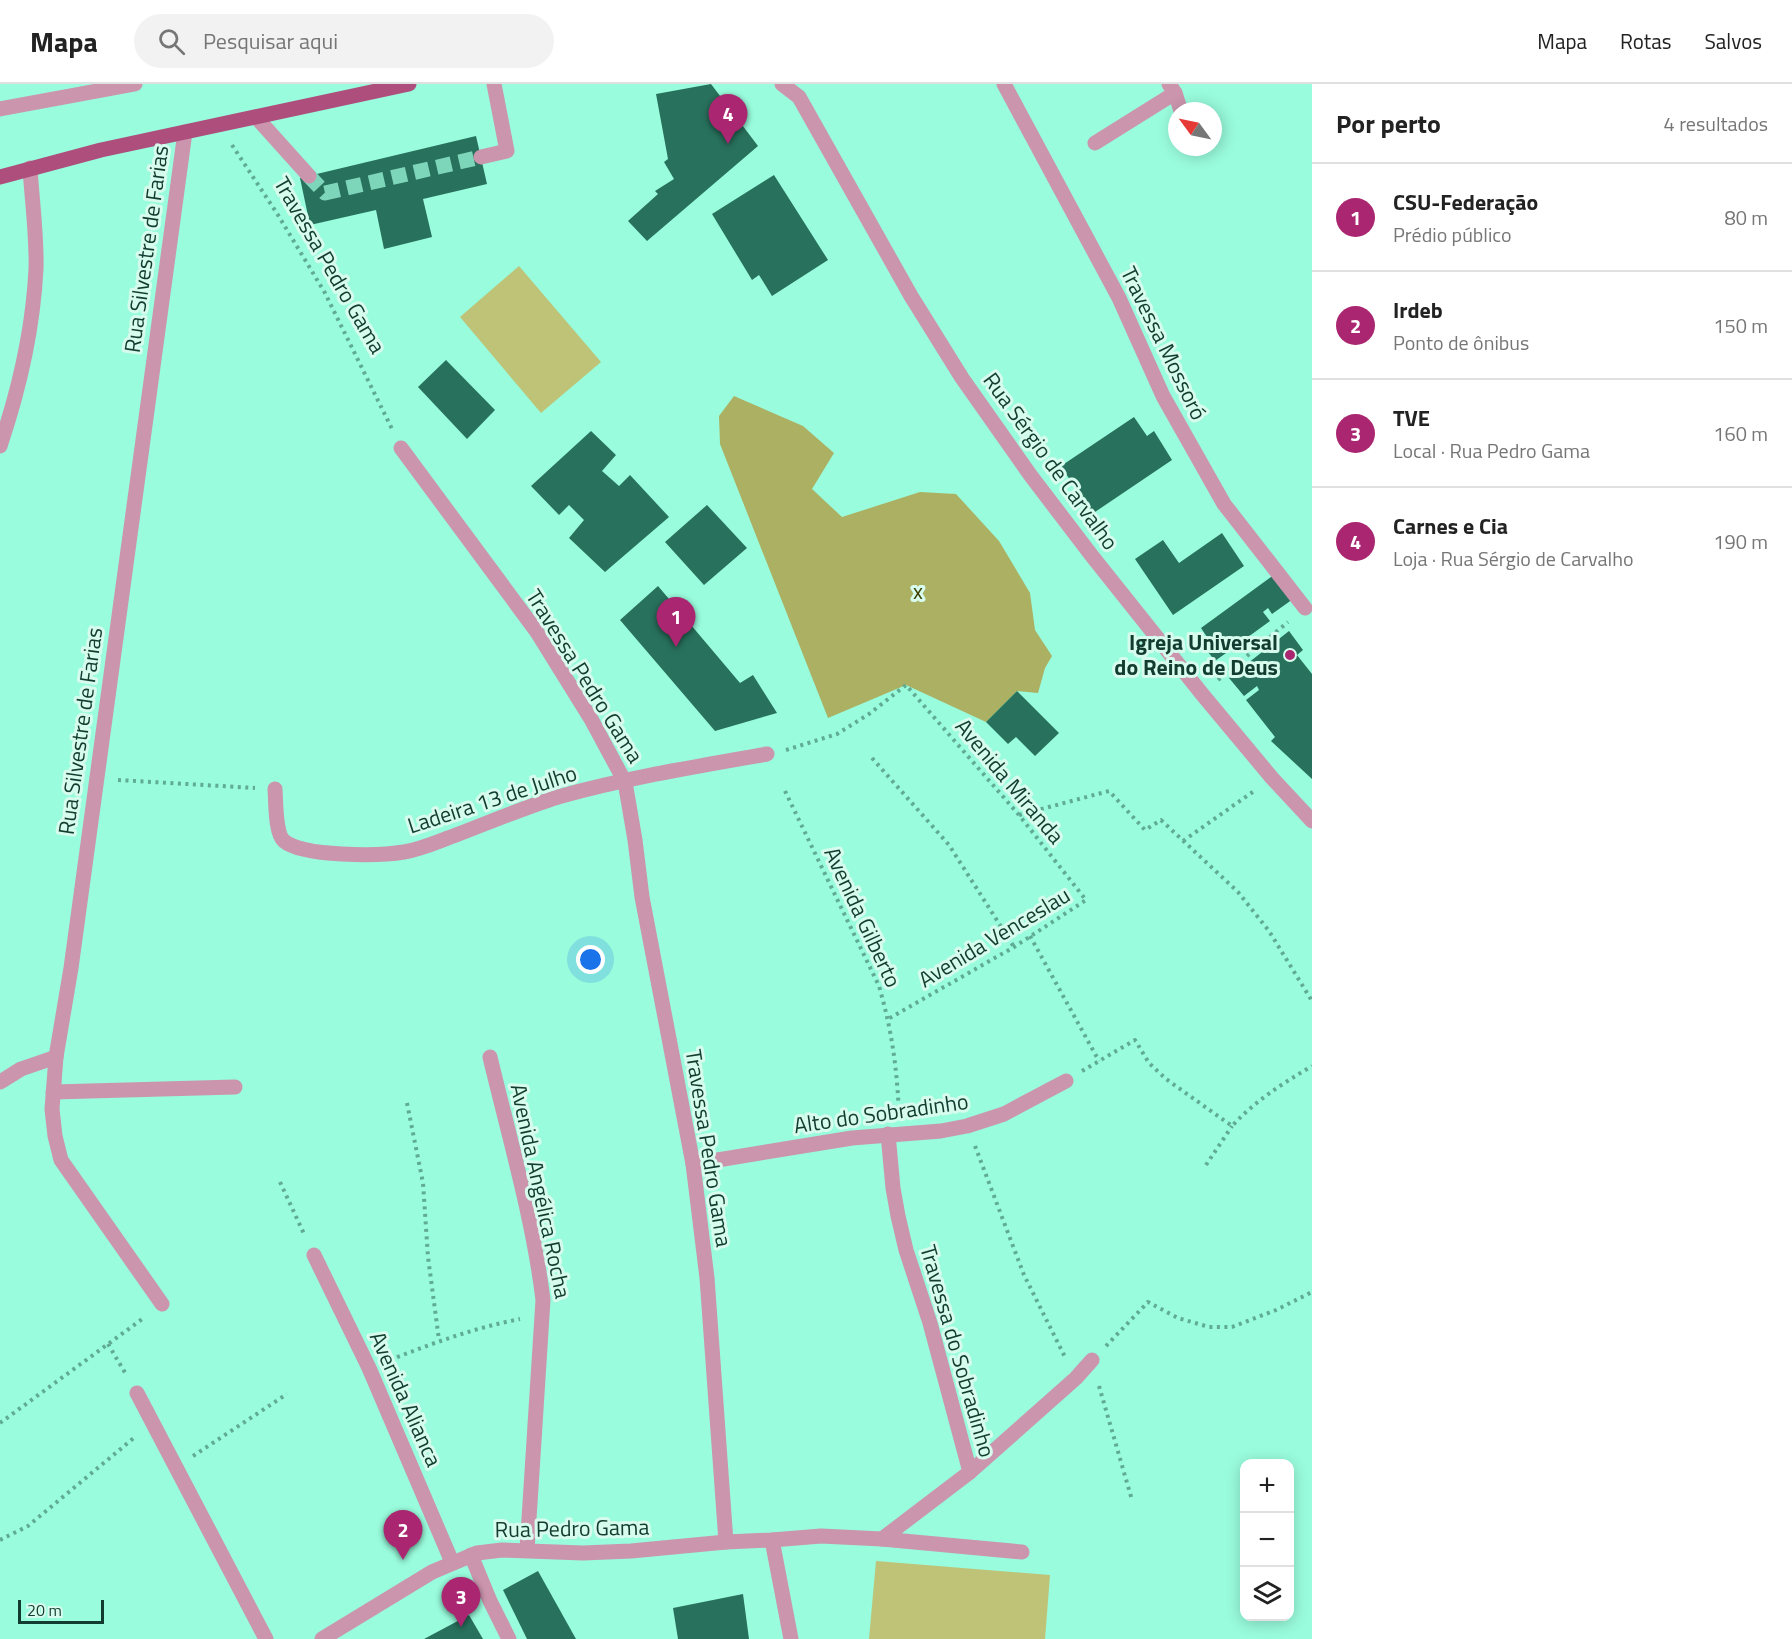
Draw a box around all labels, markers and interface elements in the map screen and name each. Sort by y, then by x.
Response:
search box [134,14,554,68]
text: Mapa [30,20,98,63]
text: Pesquisar aqui [203,24,338,58]
icon: search [155,25,188,58]
text: Mapa [1537,25,1587,57]
text: Rotas [1620,25,1671,57]
text: Salvos [1704,25,1762,57]
pin: 4 [708,94,748,144]
north arrow [1168,102,1222,156]
text: Por perto [1336,104,1441,143]
text: 4 resultados [1664,108,1768,139]
street label: Rua Silvestre de Farias [115,143,177,355]
street label: Travessa Pedro Gama [265,170,395,360]
text: CSU-Federação [1393,185,1538,219]
text: 1 [1350,202,1361,233]
text: 80 m [1724,202,1768,233]
text: Prédio público [1393,219,1511,250]
street label: Travessa Mossoró [1112,260,1216,426]
text: Irdeb [1393,293,1443,327]
text: 2 [1350,310,1361,341]
text: 150 m [1713,310,1768,341]
text: Ponto de ônibus [1393,327,1529,358]
street label: Rua Sérgio de Carvalho [975,365,1127,557]
text: TVE [1393,401,1430,435]
text: 3 [1350,418,1361,449]
text: 160 m [1713,418,1768,449]
text: Local · Rua Pedro Gama [1393,435,1590,466]
text: Carnes e Cia [1393,509,1508,543]
text: 4 [1350,526,1361,557]
text: 190 m [1713,526,1768,557]
text: Loja · Rua Sérgio de Carvalho [1393,543,1634,574]
park label: x [913,574,923,608]
street label: Travessa Pedro Gama [518,582,652,770]
pin: 1 [656,598,696,647]
street label: Rua Silvestre de Farias [49,625,111,837]
place label: Igreja Universal do Reino de Deus [1114,625,1278,684]
marker: Igreja Universal do Reino de Deus [1283,648,1297,662]
street label: Avenida Miranda [947,711,1073,851]
street label: Ladeira 13 de Julho [403,756,581,842]
street label: Avenida Gilberto [816,841,910,993]
street label: Avenida Venceslau [912,878,1076,996]
your location [576,945,605,974]
street label: Travessa Pedro Gama [677,1047,741,1249]
street label: Avenida Angélica Rocha [502,1081,580,1301]
street label: Alto do Sobradinho [792,1084,970,1142]
street label: Travessa do Sobradinho [911,1241,1005,1461]
street label: Avenida Alianca [361,1326,451,1472]
map controls [1240,1459,1294,1621]
button: + [1240,1459,1294,1513]
pin: 2 [384,1510,422,1560]
street label: Rua Pedro Gama [494,1510,650,1546]
button: − [1240,1513,1294,1567]
button: layers [1240,1567,1294,1621]
pin: 3 [442,1578,480,1627]
scale bar [18,1597,104,1624]
text: 20 m [27,1598,62,1622]

